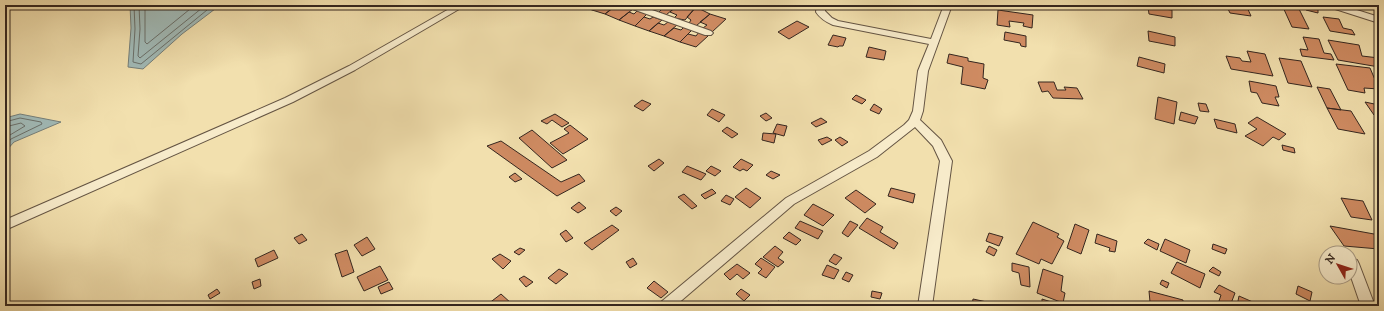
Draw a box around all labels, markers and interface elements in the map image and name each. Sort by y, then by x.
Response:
north arrow [1318,245,1358,285]
text: N [1323,251,1339,267]

